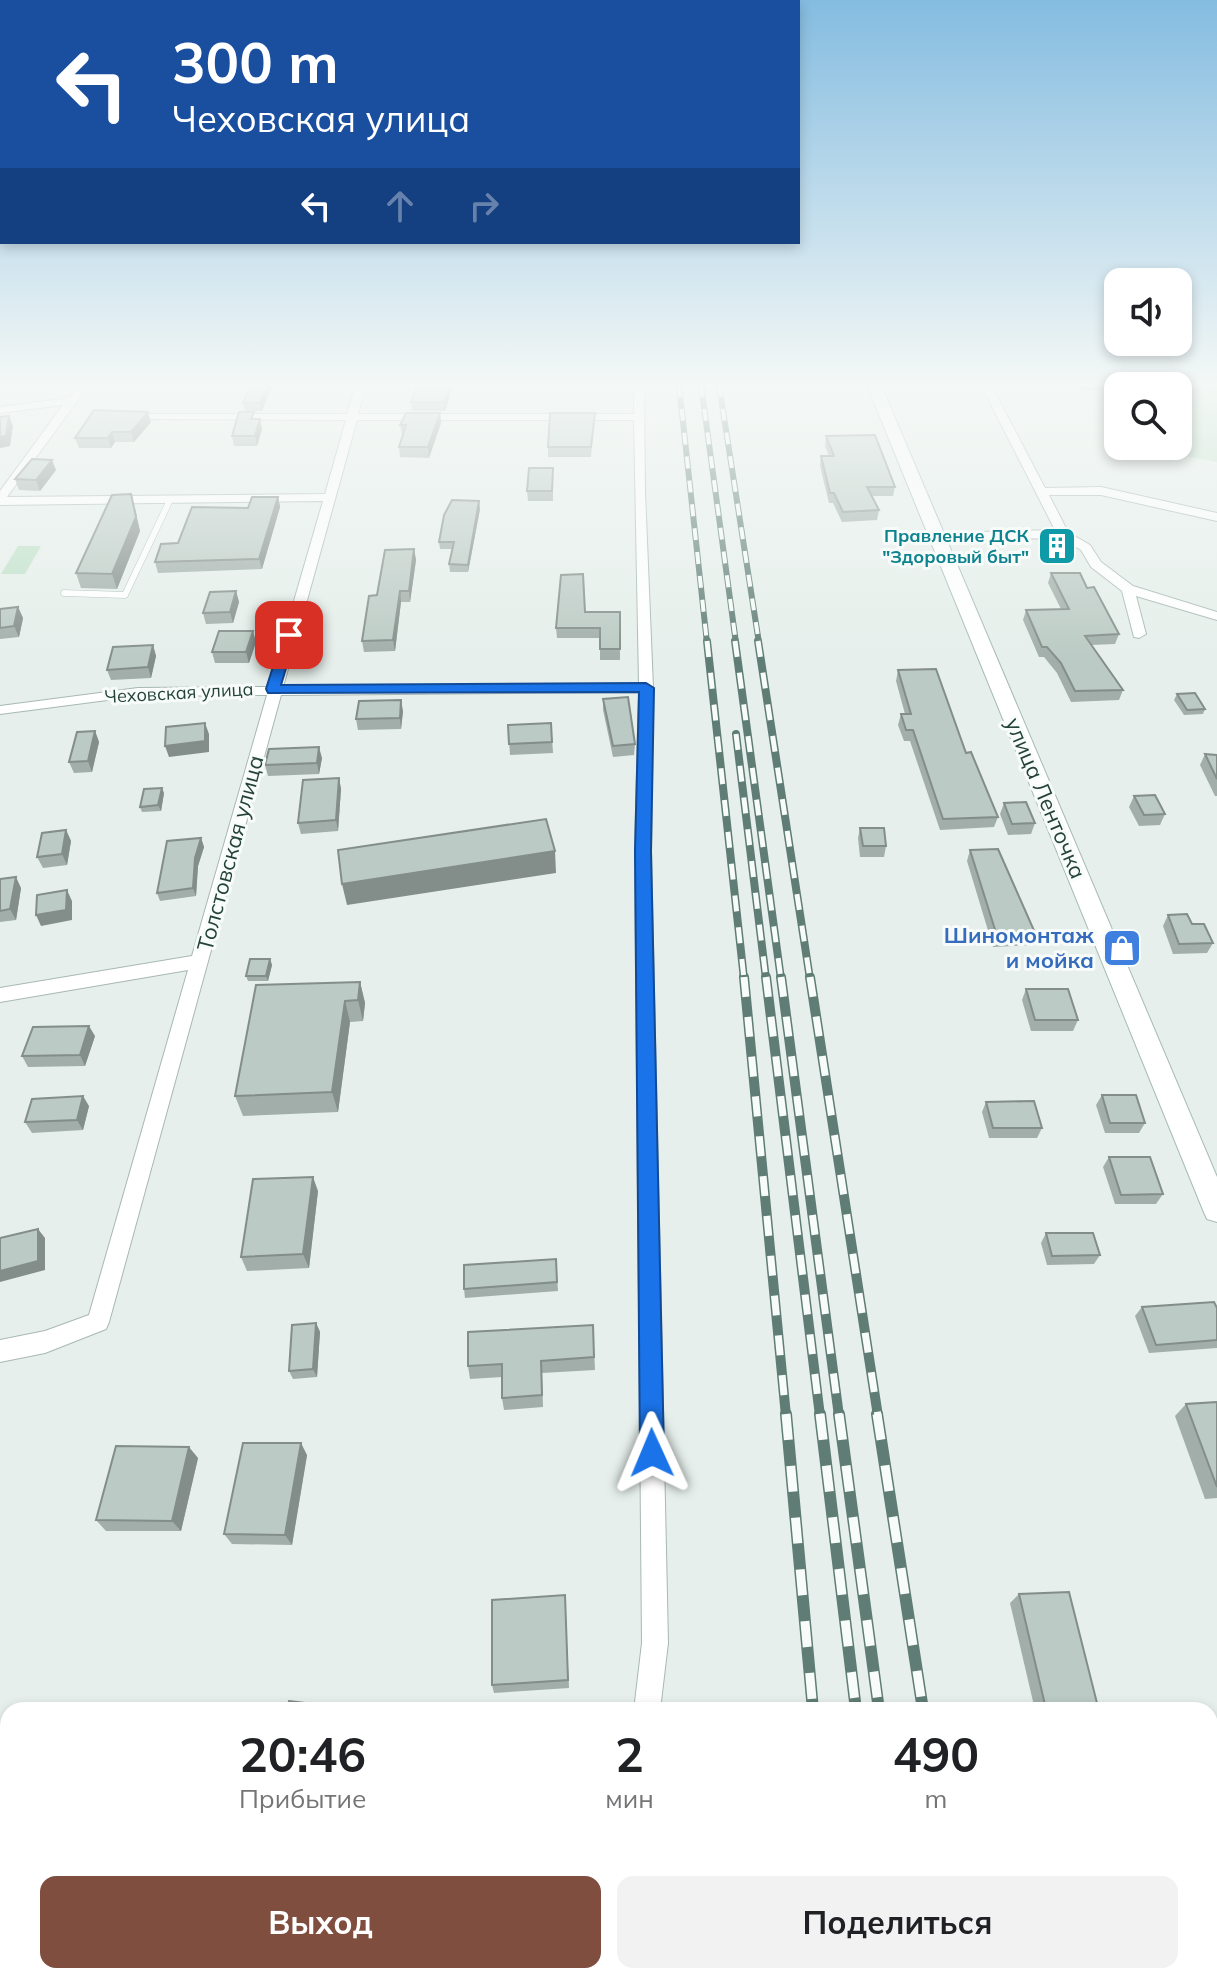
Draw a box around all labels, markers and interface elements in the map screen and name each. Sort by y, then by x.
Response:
text: 300 m [172,27,339,97]
icon: left [40,32,144,136]
text: Чеховская улица [172,96,470,141]
icon: left [294,184,338,228]
icon: ahead [378,184,422,228]
icon: right [462,184,506,228]
map controls [1104,268,1192,460]
button: sound [1104,268,1192,356]
button: search [1104,372,1192,460]
place label: Правление ДСК "Здоровый быт" [882,524,1030,568]
building icon: Правление ДСК "Здоровый быт" [1036,525,1078,567]
pin [255,601,323,669]
icon: arrive [267,613,311,657]
street label: Чеховская улица [104,677,254,708]
street label: улица Ленточка [999,713,1093,883]
street label: Толстовская улица [190,752,270,954]
place label: Шиномонтаж и мойка [944,921,1094,974]
shop icon: Шиномонтаж и мойка [1101,927,1143,969]
position arrow [610,1411,694,1495]
text: 20:46 [239,1724,366,1784]
text: 2 [615,1724,644,1784]
text: 490 [893,1724,979,1784]
text: Прибытие [239,1782,366,1815]
text: мин [605,1782,654,1815]
text: m [924,1782,947,1815]
button: Выход [40,1876,601,1968]
button: Поделиться [617,1876,1178,1968]

